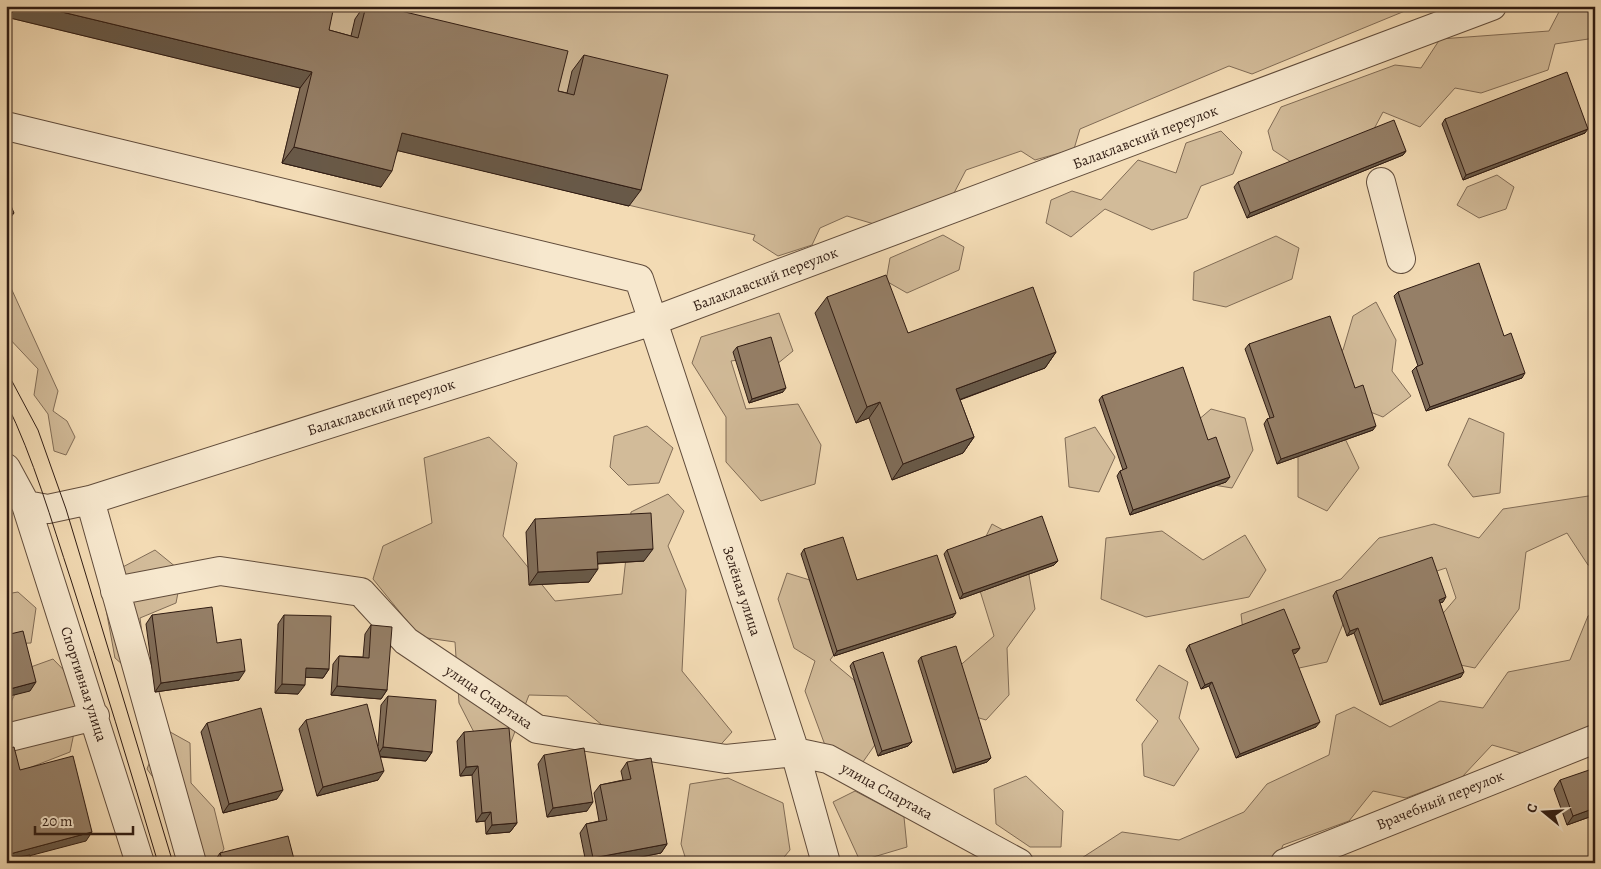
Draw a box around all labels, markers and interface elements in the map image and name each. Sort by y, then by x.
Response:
street label: Балаклавский переулок [1070,100,1221,174]
street label: Балаклавский переулок [690,242,841,316]
street label: Балаклавский переулок [305,374,458,440]
street label: Зелёная улица [718,544,766,638]
street label: Спортивная улица [56,624,112,744]
street label: улица Спартака [440,660,537,734]
street label: улица Спартака [837,757,936,824]
street label: Врачебный переулок [1373,765,1507,835]
north arrow [1518,786,1568,836]
text: С [1522,801,1543,815]
scale bar [35,804,132,836]
text: 20 m [42,811,73,831]

